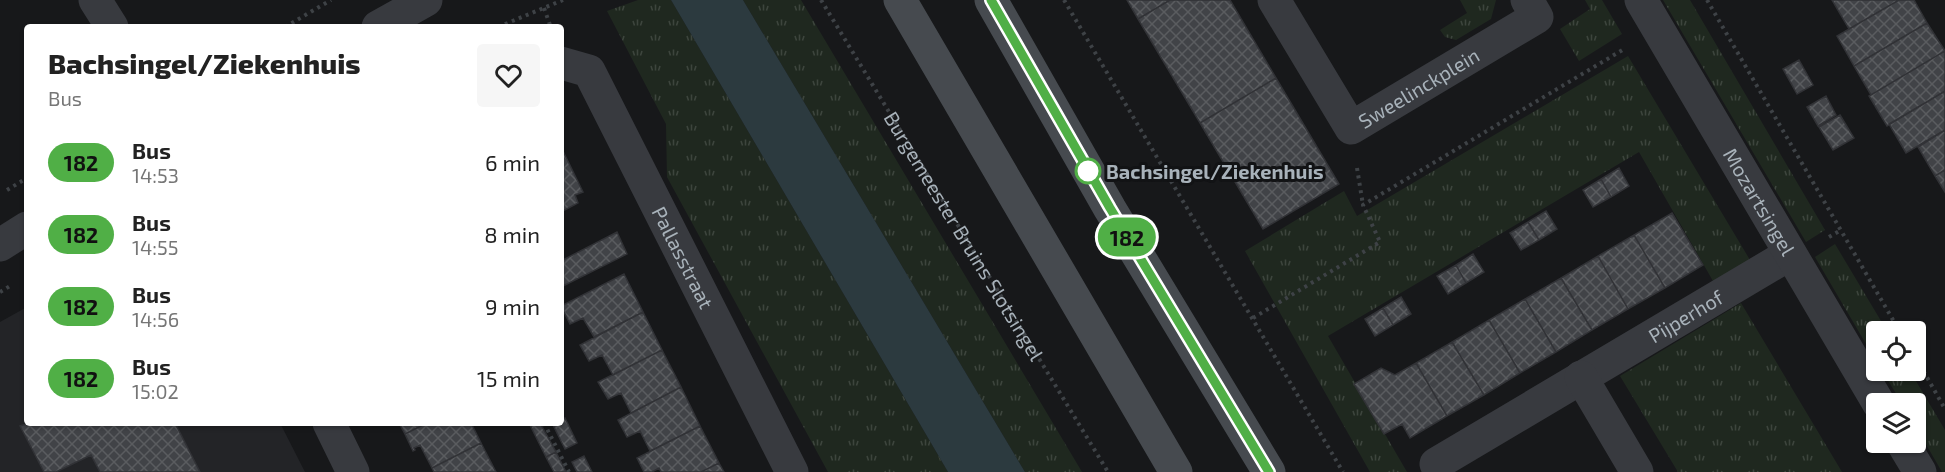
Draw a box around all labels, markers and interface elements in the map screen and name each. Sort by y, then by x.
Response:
street label: Sweelinckplein [1354,42,1483,133]
button: heart [477,44,540,107]
text: Bachsingel/Ziekenhuis [48,46,361,80]
text: Bus [48,86,82,110]
street label: Burgemeester Bruins Slotsingel [880,107,1049,365]
text: Bus [132,137,171,163]
street label: Mozartsingel [1719,144,1801,260]
text: 6 min [485,149,540,175]
text: 182 [64,150,98,175]
marker: Bachsingel/Ziekenhuis [1075,158,1101,184]
place label: Bachsingel/Ziekenhuis [1106,159,1324,183]
text: 14:53 [132,163,179,187]
street label: Pallasstraat [648,202,719,313]
text: Bus [132,209,171,235]
line badge: 182 [1092,218,1162,256]
text: 8 min [484,221,540,247]
text: 182 [64,222,98,247]
text: 182 [1110,225,1144,250]
text: 14:55 [132,235,178,259]
text: Bus [132,281,171,307]
street label: Pijperhof [1644,284,1727,347]
text: 9 min [485,293,540,319]
text: 182 [64,294,98,319]
text: 14:56 [132,307,179,331]
map controls [1866,321,1926,453]
button: locate [1866,321,1926,381]
text: Bus [132,353,171,379]
text: 15 min [477,365,540,391]
text: 182 [64,366,98,391]
text: 15:02 [132,379,179,403]
button: layers [1866,393,1926,453]

